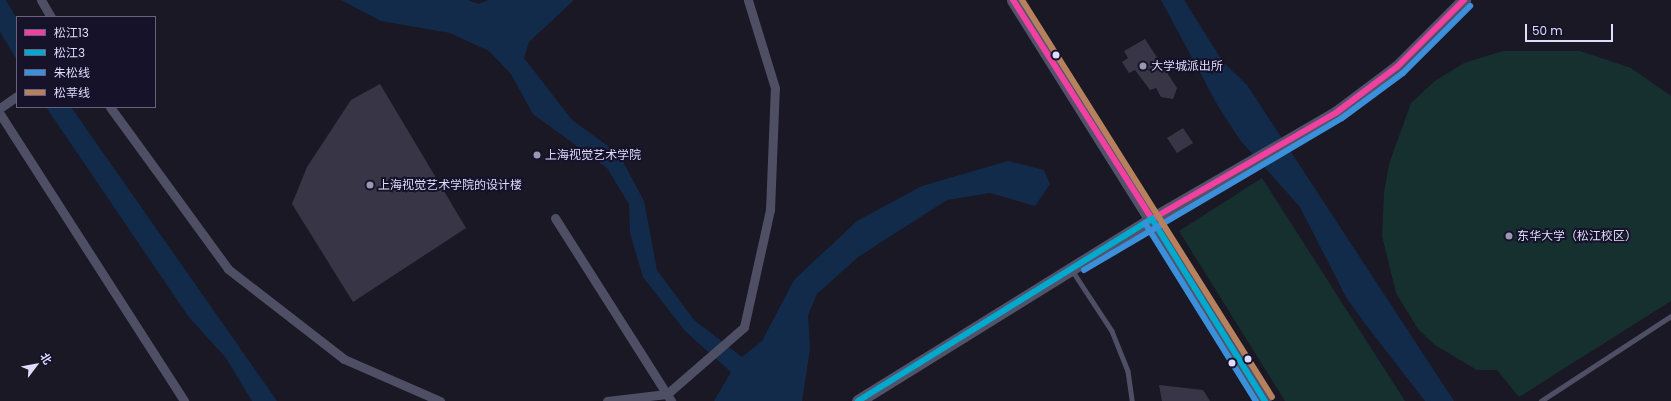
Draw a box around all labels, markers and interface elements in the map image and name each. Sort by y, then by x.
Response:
legend [16,16,156,108]
scale bar [1527,16,1615,42]
text: 50 m [1532,22,1563,39]
text: 松江13 [54,24,89,41]
text: 松江3 [54,44,85,61]
unlabelled marker [1051,50,1061,60]
place label: 大学城派出所 [1151,59,1223,73]
marker: 大学城派出所 [1138,61,1148,71]
text: 朱松线 [54,64,90,81]
text: 松莘线 [54,84,90,101]
place label: 上海视觉艺术学院 [545,148,641,162]
marker: 上海视觉艺术学院 [532,150,542,160]
place label: 上海视觉艺术学院的设计楼 [378,178,522,192]
marker: 上海视觉艺术学院的设计楼 [365,180,375,190]
place label: 东华大学（松江校区） [1517,229,1637,243]
marker: 东华大学（松江校区） [1504,231,1514,241]
north arrow [16,345,56,385]
text: 北 [36,350,56,368]
unlabelled marker [1243,354,1253,364]
unlabelled marker [1227,358,1237,368]

